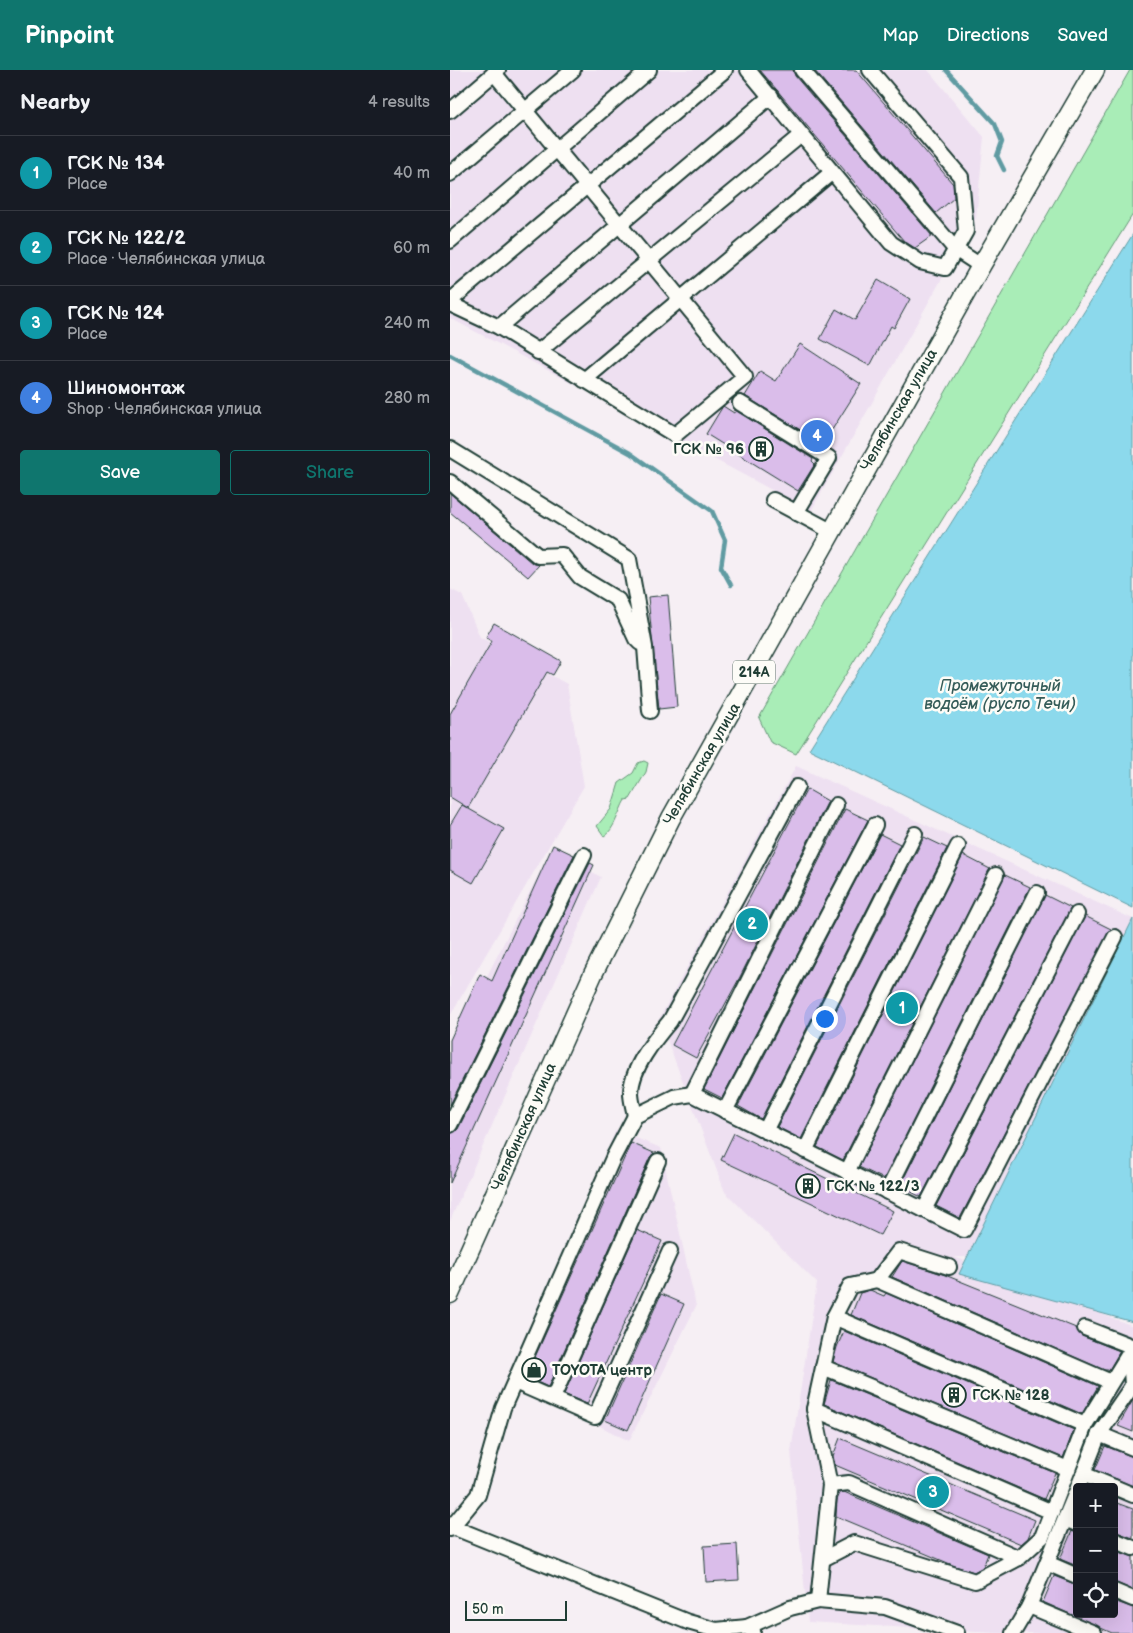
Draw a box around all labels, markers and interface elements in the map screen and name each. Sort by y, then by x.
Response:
text: Pinpoint [25,21,114,50]
text: Map [883,25,919,46]
text: Directions [947,25,1029,46]
text: Saved [1057,25,1108,46]
text: Nearby [20,90,90,115]
text: 4 results [368,93,430,112]
text: ГСК № 134 [67,152,165,175]
text: 1 [33,164,39,183]
text: 40 m [393,164,430,183]
text: Place [67,175,108,194]
text: ГСК № 122/2 [67,227,186,250]
text: 2 [31,239,41,258]
text: 60 m [393,239,430,258]
text: Place · Челябинская улица [67,250,265,269]
text: ГСК № 124 [67,302,164,325]
text: 3 [31,314,41,333]
text: 240 m [384,314,430,333]
text: Place [67,325,108,344]
street label: Челябинская улица [856,345,942,475]
text: Шиномонтаж [67,377,185,400]
text: 4 [31,389,41,408]
text: 280 m [384,389,430,408]
text: Shop · Челябинская улица [67,400,262,419]
pin: 4 [801,417,833,455]
building icon: ГСК № 96 [748,436,774,462]
place label: ГСК № 96 [673,440,744,459]
button: Save [20,450,220,495]
button: Share [230,450,430,495]
road number: 214А [733,660,775,684]
water label: Промежуточный водоём (русло Течи) [924,677,1076,714]
street label: Челябинская улица [659,699,745,829]
pin: 2 [736,905,768,943]
pin: 1 [886,989,918,1027]
your location [812,1006,838,1032]
street label: Челябинская улица [487,1060,561,1194]
building icon: ГСК № 122/3 [795,1173,821,1199]
place label: ГСК № 122/3 [826,1177,920,1196]
shop icon: TOYOTA центр [521,1357,547,1383]
place label: TOYOTA центр [552,1361,652,1380]
building icon: ГСК № 128 [941,1382,967,1408]
place label: ГСК № 128 [972,1386,1050,1405]
pin: 3 [917,1473,949,1511]
map controls [1073,1483,1118,1618]
button: + [1073,1483,1118,1528]
button: − [1073,1528,1118,1573]
button: locate [1073,1573,1118,1618]
scale bar [465,1598,568,1621]
text: 50 m [472,1601,504,1618]

